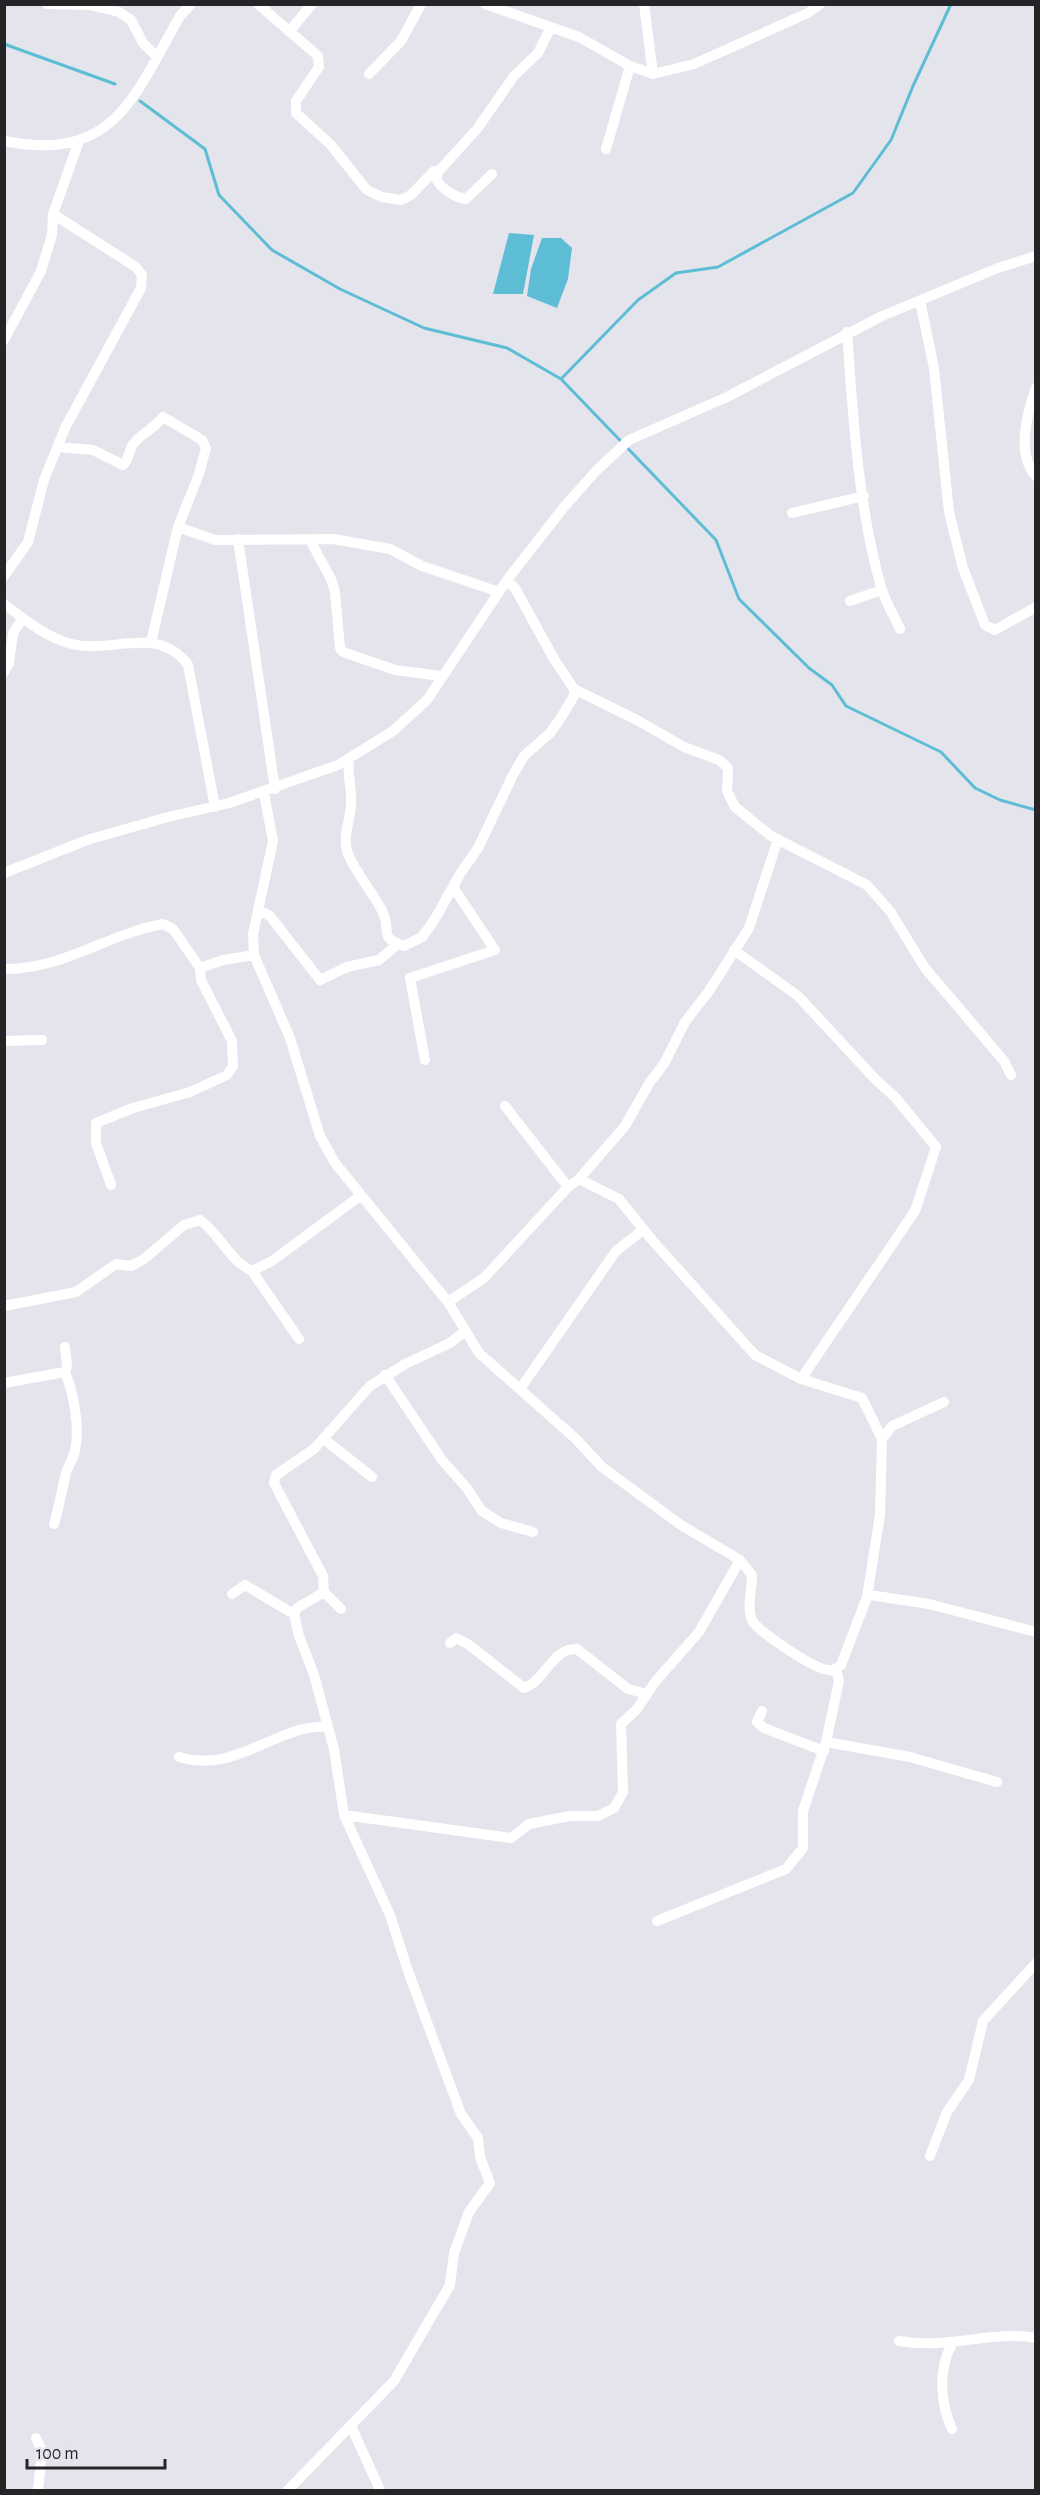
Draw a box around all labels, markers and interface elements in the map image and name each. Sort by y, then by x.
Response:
scale bar [27,2432,165,2470]
text: 100 m [36,2445,79,2463]

